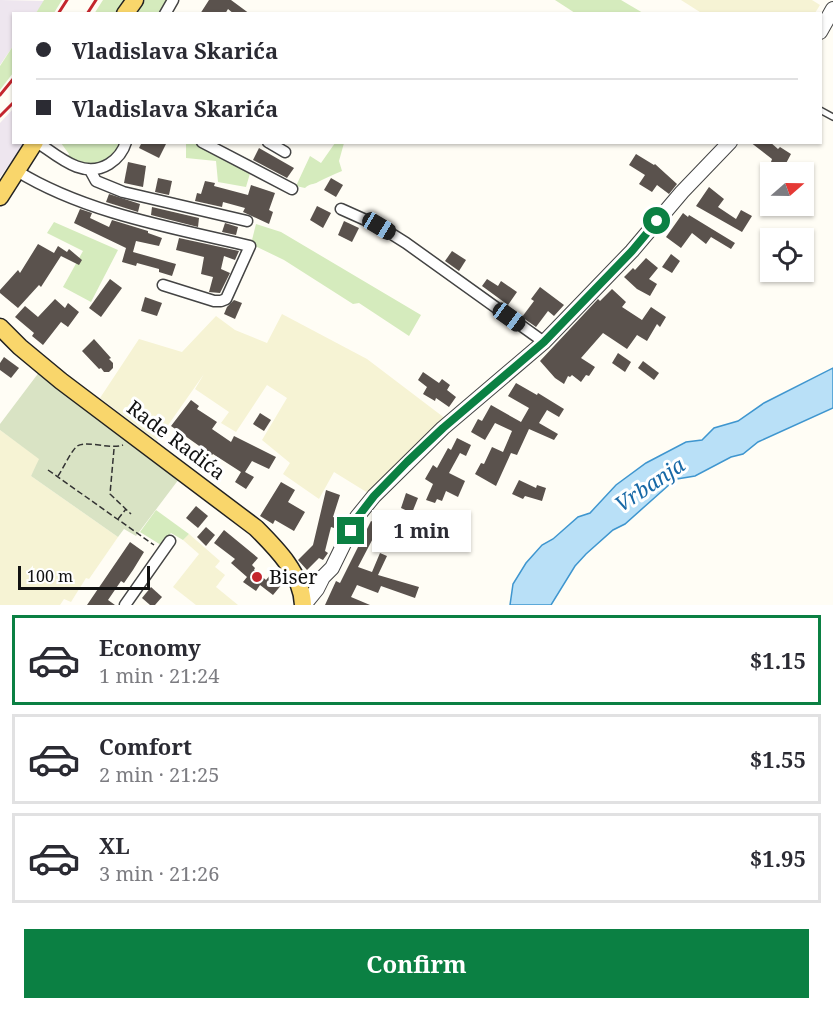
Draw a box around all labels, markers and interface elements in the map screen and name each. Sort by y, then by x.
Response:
text: Vladislava Skarića [72,35,278,65]
text: Vladislava Skarića [72,93,278,123]
north arrow [760,162,814,216]
map controls [760,162,814,282]
route start [643,207,670,234]
car [359,209,399,243]
button: locate [760,228,814,282]
car [489,299,529,335]
street label: Rade Radića [122,394,231,486]
water label: Vrbanja [609,450,691,518]
callout: 1 min [372,510,471,552]
route end [337,517,364,544]
text: 1 min [393,517,450,544]
scale bar [18,563,150,590]
place label: Biser [269,563,318,590]
text: 100 m [27,565,73,587]
marker: Biser [250,570,264,584]
text: Economy [99,632,201,662]
icon: car [27,633,81,687]
text: $1.15 [750,645,806,675]
text: 1 min · 21:24 [99,662,219,689]
text: Comfort [99,731,192,761]
icon: car [27,732,81,786]
text: $1.55 [750,744,806,774]
text: 2 min · 21:25 [99,761,219,788]
text: XL [99,830,130,860]
icon: car [27,831,81,885]
text: $1.95 [750,843,806,873]
text: 3 min · 21:26 [99,860,219,887]
button: Confirm [24,929,809,998]

